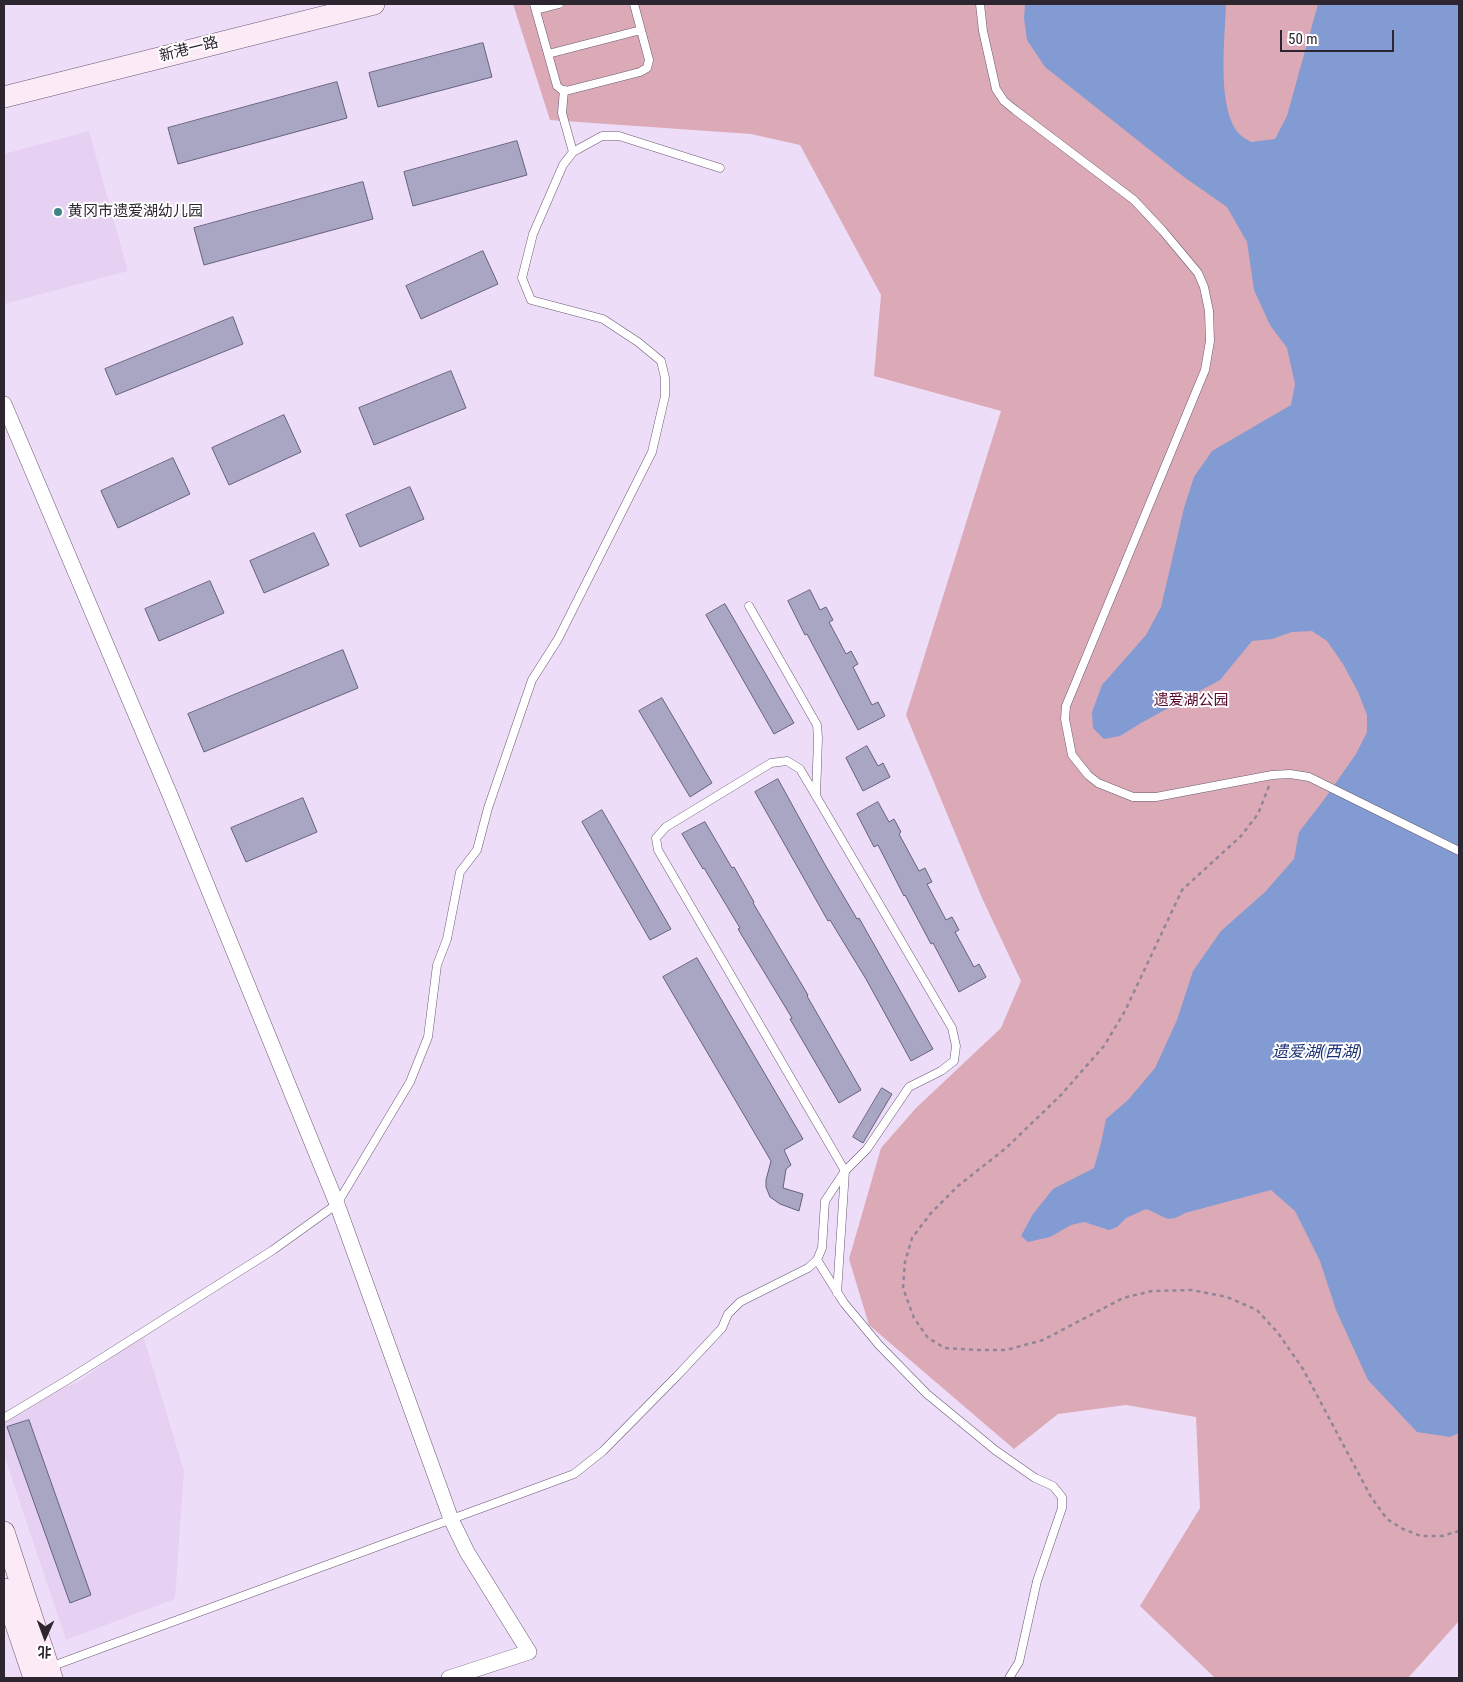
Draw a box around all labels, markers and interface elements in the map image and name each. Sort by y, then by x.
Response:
scale bar [1283,20,1397,52]
text: 50 m [1288,30,1318,48]
street label: 新港一路 [158,34,220,66]
place label: 黄冈市遗爱湖幼儿园 [68,203,203,221]
marker: 黄冈市遗爱湖幼儿园 [52,206,64,218]
park label: 遗爱湖公园 [1154,692,1228,710]
water label: 遗爱湖(西湖) [1272,1043,1362,1063]
north arrow [20,1612,70,1662]
text: 北 [37,1644,52,1660]

